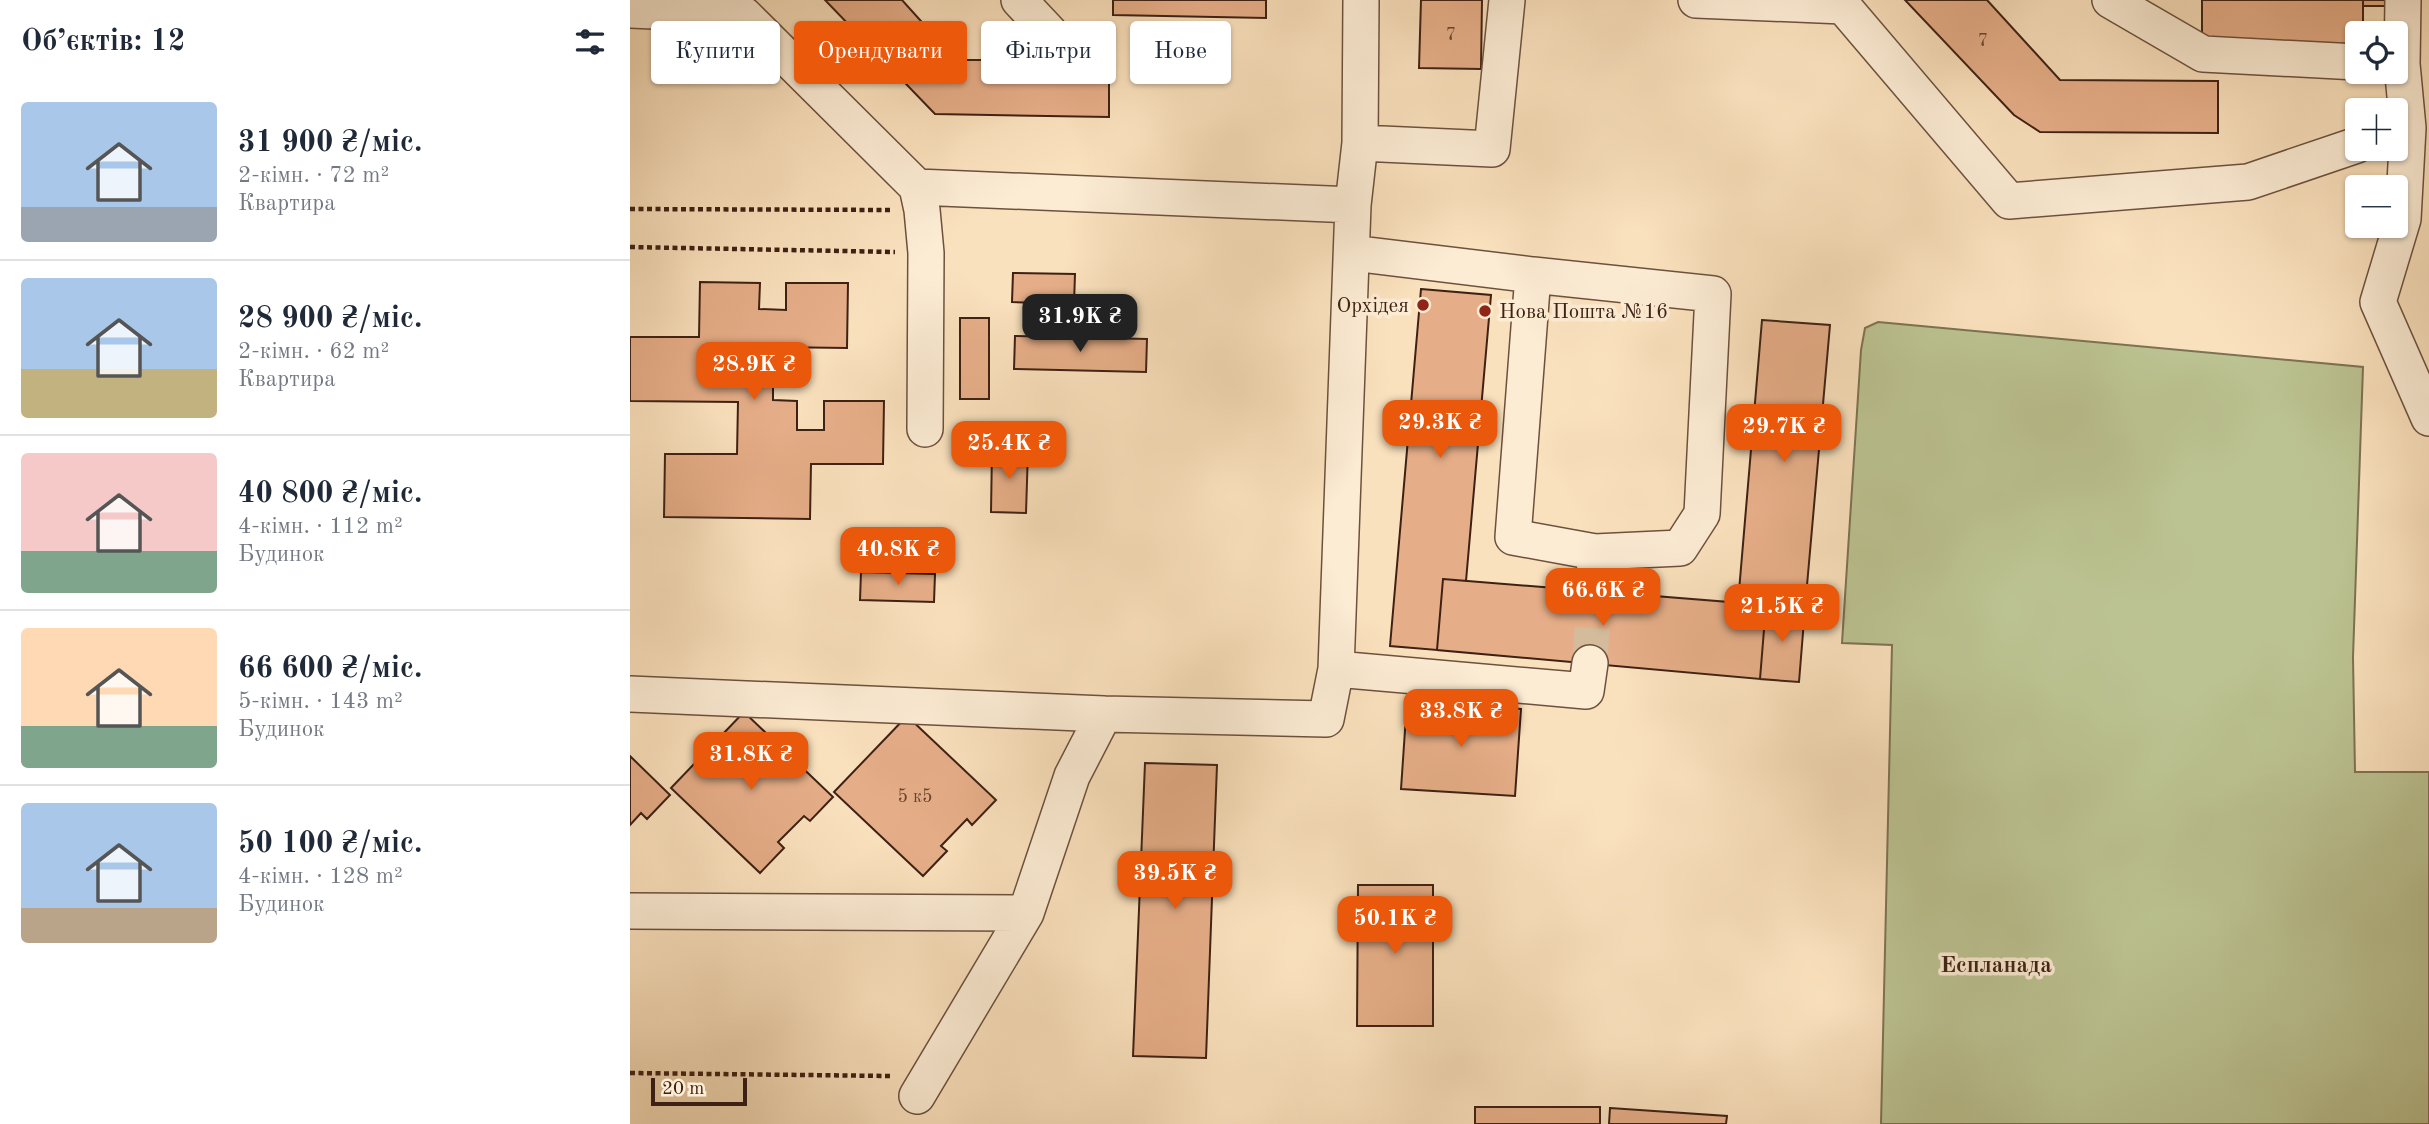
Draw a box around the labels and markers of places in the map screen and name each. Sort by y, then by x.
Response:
pin: 31.9K ₴ [1015,294,1145,354]
place label: Орхідея [1336,296,1409,317]
marker: Орхідея [1415,297,1431,313]
place label: Нова Пошта №16 [1499,302,1668,323]
marker: Нова Пошта №16 [1477,303,1493,319]
pin: 28.9K ₴ [689,342,819,402]
pin: 29.3K ₴ [1375,400,1505,460]
pin: 29.7K ₴ [1719,405,1849,464]
pin: 25.4K ₴ [944,421,1074,481]
pin: 40.8K ₴ [833,528,963,587]
pin: 66.6K ₴ [1538,568,1668,628]
pin: 21.5K ₴ [1717,584,1847,644]
pin: 33.8K ₴ [1396,690,1526,749]
pin: 31.8K ₴ [686,732,816,792]
pin: 39.5K ₴ [1110,852,1240,911]
pin: 50.1K ₴ [1330,897,1460,956]

